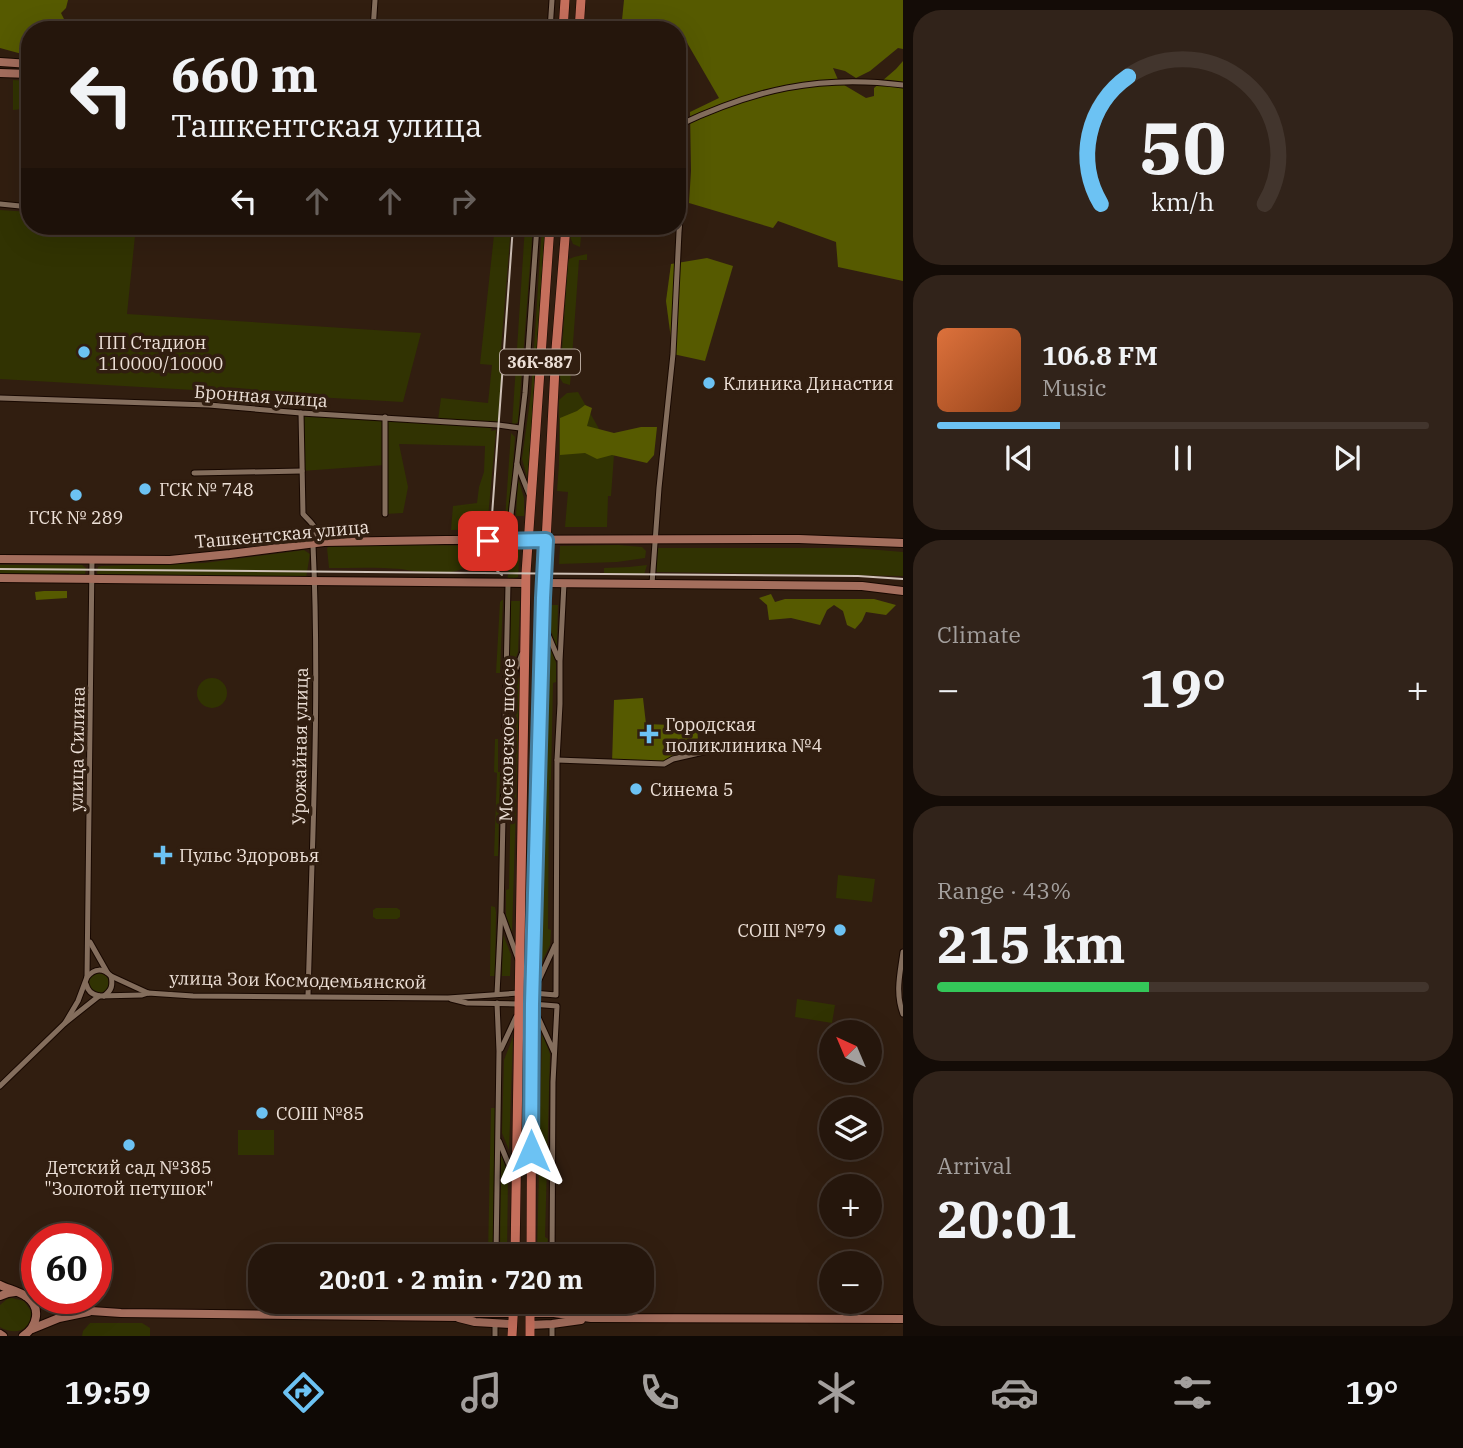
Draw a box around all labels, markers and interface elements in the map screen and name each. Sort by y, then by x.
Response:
text: 660 m [171,42,318,105]
icon: left [56,49,147,140]
text: 50 [1139,99,1227,194]
text: Ташкентская улица [171,104,482,146]
icon: left [225,182,263,220]
icon: ahead [298,182,336,220]
icon: ahead [371,182,409,220]
icon: right [444,182,482,220]
text: km/h [1151,184,1215,217]
place label: ПП Стадион 110000/10000 [98,331,223,375]
text: 106.8 FM [1042,338,1158,372]
marker: ПП Стадион 110000/10000 [76,344,92,360]
road number: 36К-887 [500,350,580,374]
place label: Клиника Династия [723,372,894,395]
text: Music [1042,372,1107,402]
marker: Клиника Династия [701,375,717,391]
street label: Бронная улица [193,380,329,412]
icon: previous [1000,439,1038,477]
icon: pause [1164,439,1202,477]
icon: next [1328,439,1366,477]
place label: ГСК № 748 [159,478,254,501]
marker: ГСК № 748 [137,481,153,497]
marker: ГСК № 289 [68,487,84,503]
place label: ГСК № 289 [29,506,123,529]
pin [458,511,518,571]
street label: Ташкентская улица [194,515,370,553]
icon: arrive [469,522,507,560]
text: Climate [937,619,1021,649]
text: 19° [1140,654,1226,721]
street label: Московское шоссе [494,658,520,822]
text: − [937,664,960,713]
text: + [1406,664,1429,713]
street label: Урожайная улица [287,667,313,825]
street label: улица Силина [64,686,90,812]
place label: Городская поликлиника №4 [665,713,822,757]
marker: Городская поликлиника №4 [639,724,659,744]
place label: Синема 5 [650,778,733,801]
marker: Синема 5 [628,781,644,797]
place label: Пульс Здоровья [179,844,319,867]
marker: Пульс Здоровья [153,845,173,865]
text: Range · 43% [937,875,1071,905]
text: 215 km [937,910,1126,977]
place label: СОШ №79 [738,919,826,942]
marker: СОШ №79 [832,922,848,938]
street label: улица Зои Космодемьянской [169,966,427,994]
north arrow [819,1020,882,1083]
map controls [819,1020,882,1314]
button: layers [819,1097,882,1160]
place label: СОШ №85 [276,1102,364,1125]
marker: СОШ №85 [254,1105,270,1121]
position arrow [494,1114,568,1188]
marker: Детский сад №385 "Золотой петушок" [121,1137,137,1153]
text: Arrival [937,1150,1012,1180]
place label: Детский сад №385 "Золотой петушок" [44,1156,214,1200]
button: + [819,1174,882,1237]
text: 20:01 [937,1185,1078,1252]
speed limit sign: 60 [21,1223,112,1314]
button: − [819,1251,882,1314]
text: 20:01 · 2 min · 720 m [319,1262,583,1296]
icon: directions [279,1368,328,1417]
icon: music [457,1368,506,1417]
icon: phone [635,1368,684,1417]
icon: climate [812,1368,861,1417]
icon: car [990,1368,1039,1417]
icon: filters [1168,1368,1217,1417]
text: 19:59 [64,1371,151,1413]
text: 19° [1345,1371,1399,1413]

